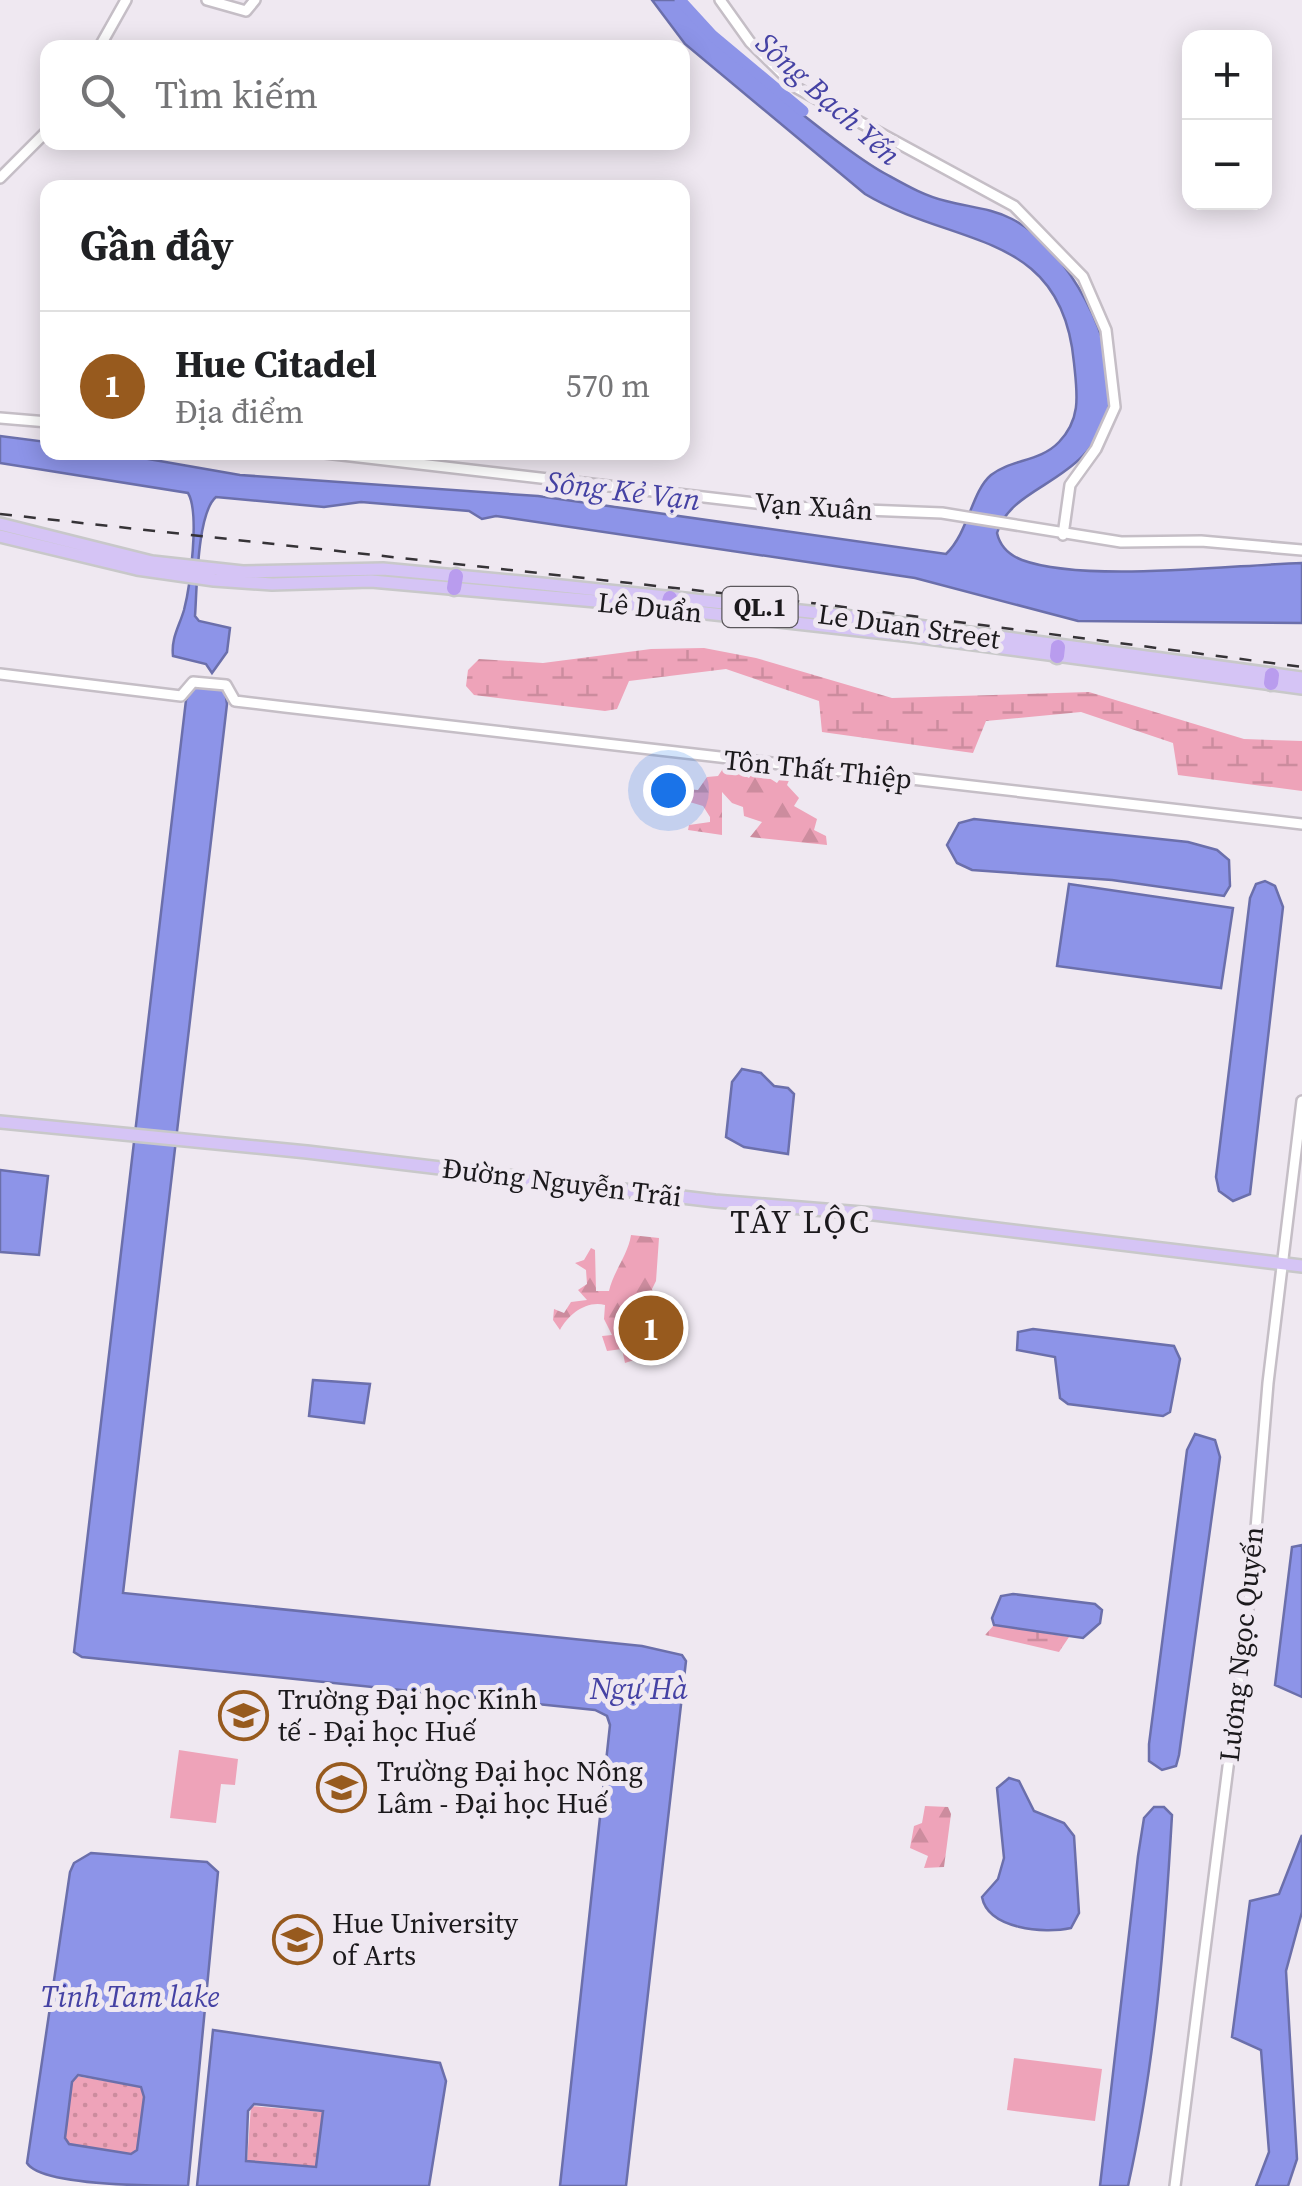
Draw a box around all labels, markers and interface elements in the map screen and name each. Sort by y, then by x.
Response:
water label: Sông Bạch Yến [747,23,910,175]
map controls [1182,30,1272,210]
button: + [1182,30,1272,120]
search box [40,40,690,150]
icon: search [75,68,130,123]
text: Tìm kiếm [155,69,318,121]
button: − [1182,120,1272,210]
text: Gần đây [80,216,234,274]
text: Hue Citadel [175,338,377,390]
text: 1 [104,364,121,408]
text: 570 m [566,364,650,408]
text: Địa điểm [175,390,304,434]
water label: Sông Kẻ Vạn [544,461,703,520]
street label: Vạn Xuân [753,483,875,529]
street label: Lê Duẩn [596,583,704,631]
road number: QL.1 [722,587,798,627]
street label: Le Duan Street [815,594,1003,658]
street label: Tôn Thất Thiệp [722,740,914,798]
your location [643,765,694,816]
street label: Đường Nguyễn Trãi [440,1148,684,1216]
district label: TÂY LỘC [730,1200,872,1244]
pin: 1 [618,1290,684,1366]
street label: Lương Ngọc Quyến [1210,1525,1272,1763]
water label: Ngự Hà [589,1668,688,1709]
place label: Trường Đại học Kinh tế - Đại học Huế [278,1680,538,1750]
school or university icon: Trường Đại học Kinh tế - Đại học Huế [217,1689,269,1741]
place label: Trường Đại học Nông Lâm - Đại học Huế [377,1752,643,1822]
school or university icon: Trường Đại học Nông Lâm - Đại học Huế [316,1761,368,1813]
place label: Hue University of Arts [332,1904,519,1974]
school or university icon: Hue University of Arts [271,1913,323,1965]
water label: Tinh Tam lake [40,1976,220,2017]

